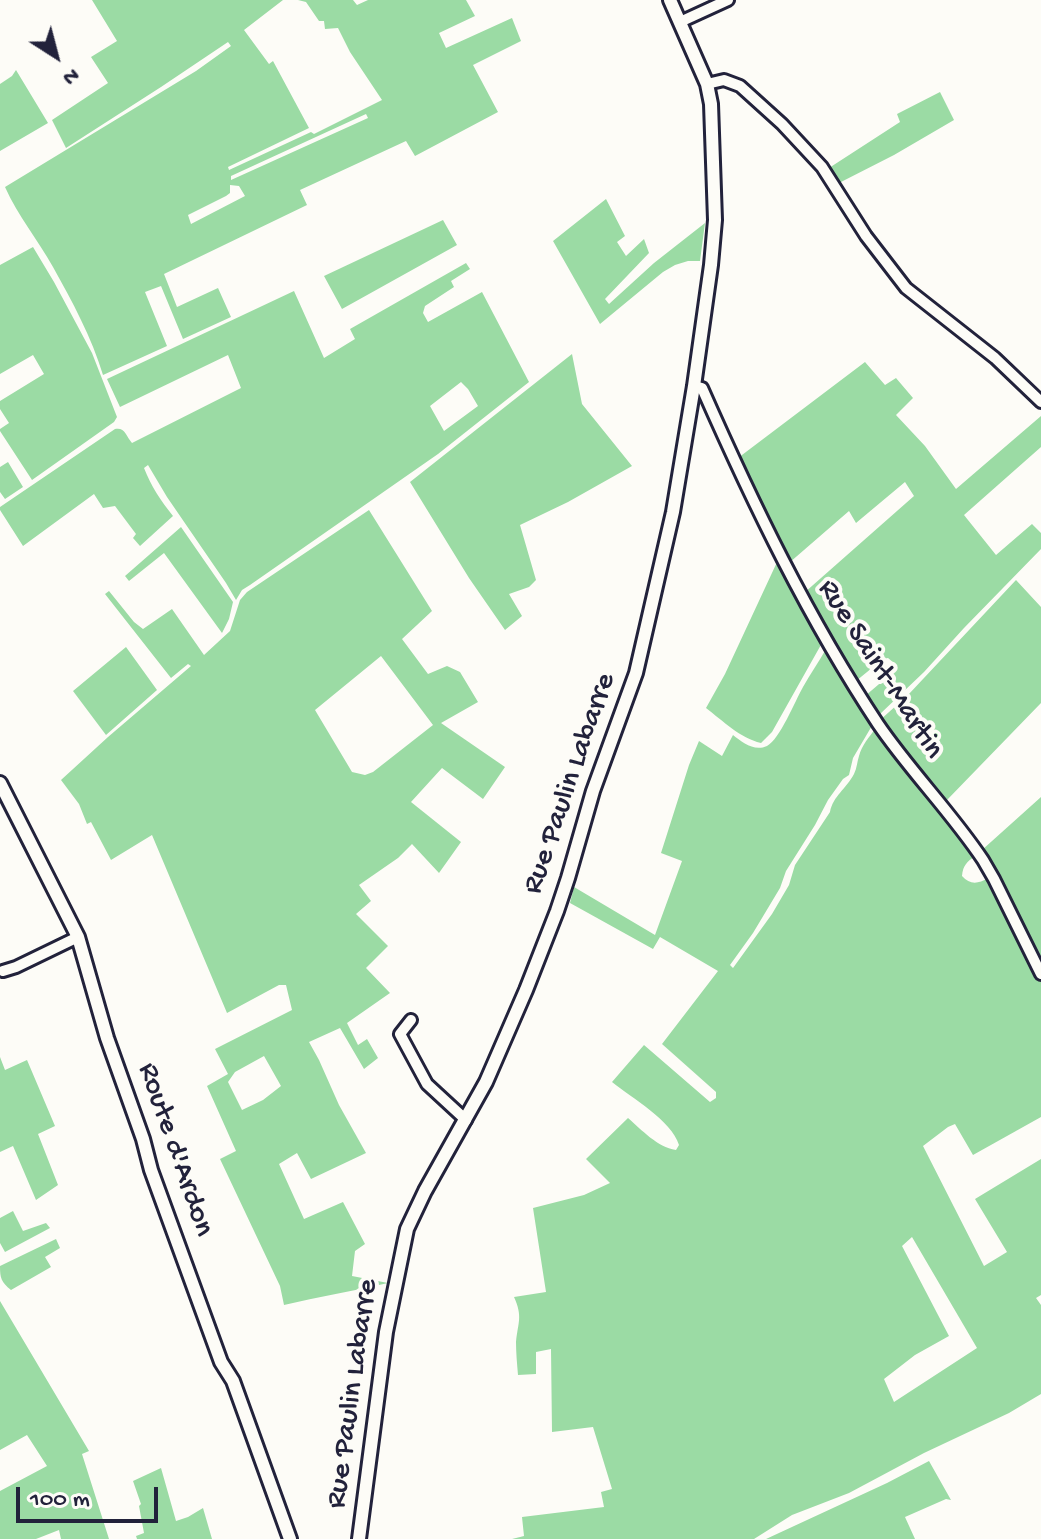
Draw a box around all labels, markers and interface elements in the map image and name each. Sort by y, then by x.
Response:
north arrow [16,16,96,96]
text: N [57,61,84,90]
street label: Rue Saint-Martin [808,574,950,766]
street label: Rue Paulin Labarre [516,669,626,899]
street label: Route d'Ardon [127,1059,221,1241]
street label: Rue Paulin Labarre [320,1277,388,1511]
scale bar [20,1471,162,1521]
text: 100 m [30,1486,90,1515]

